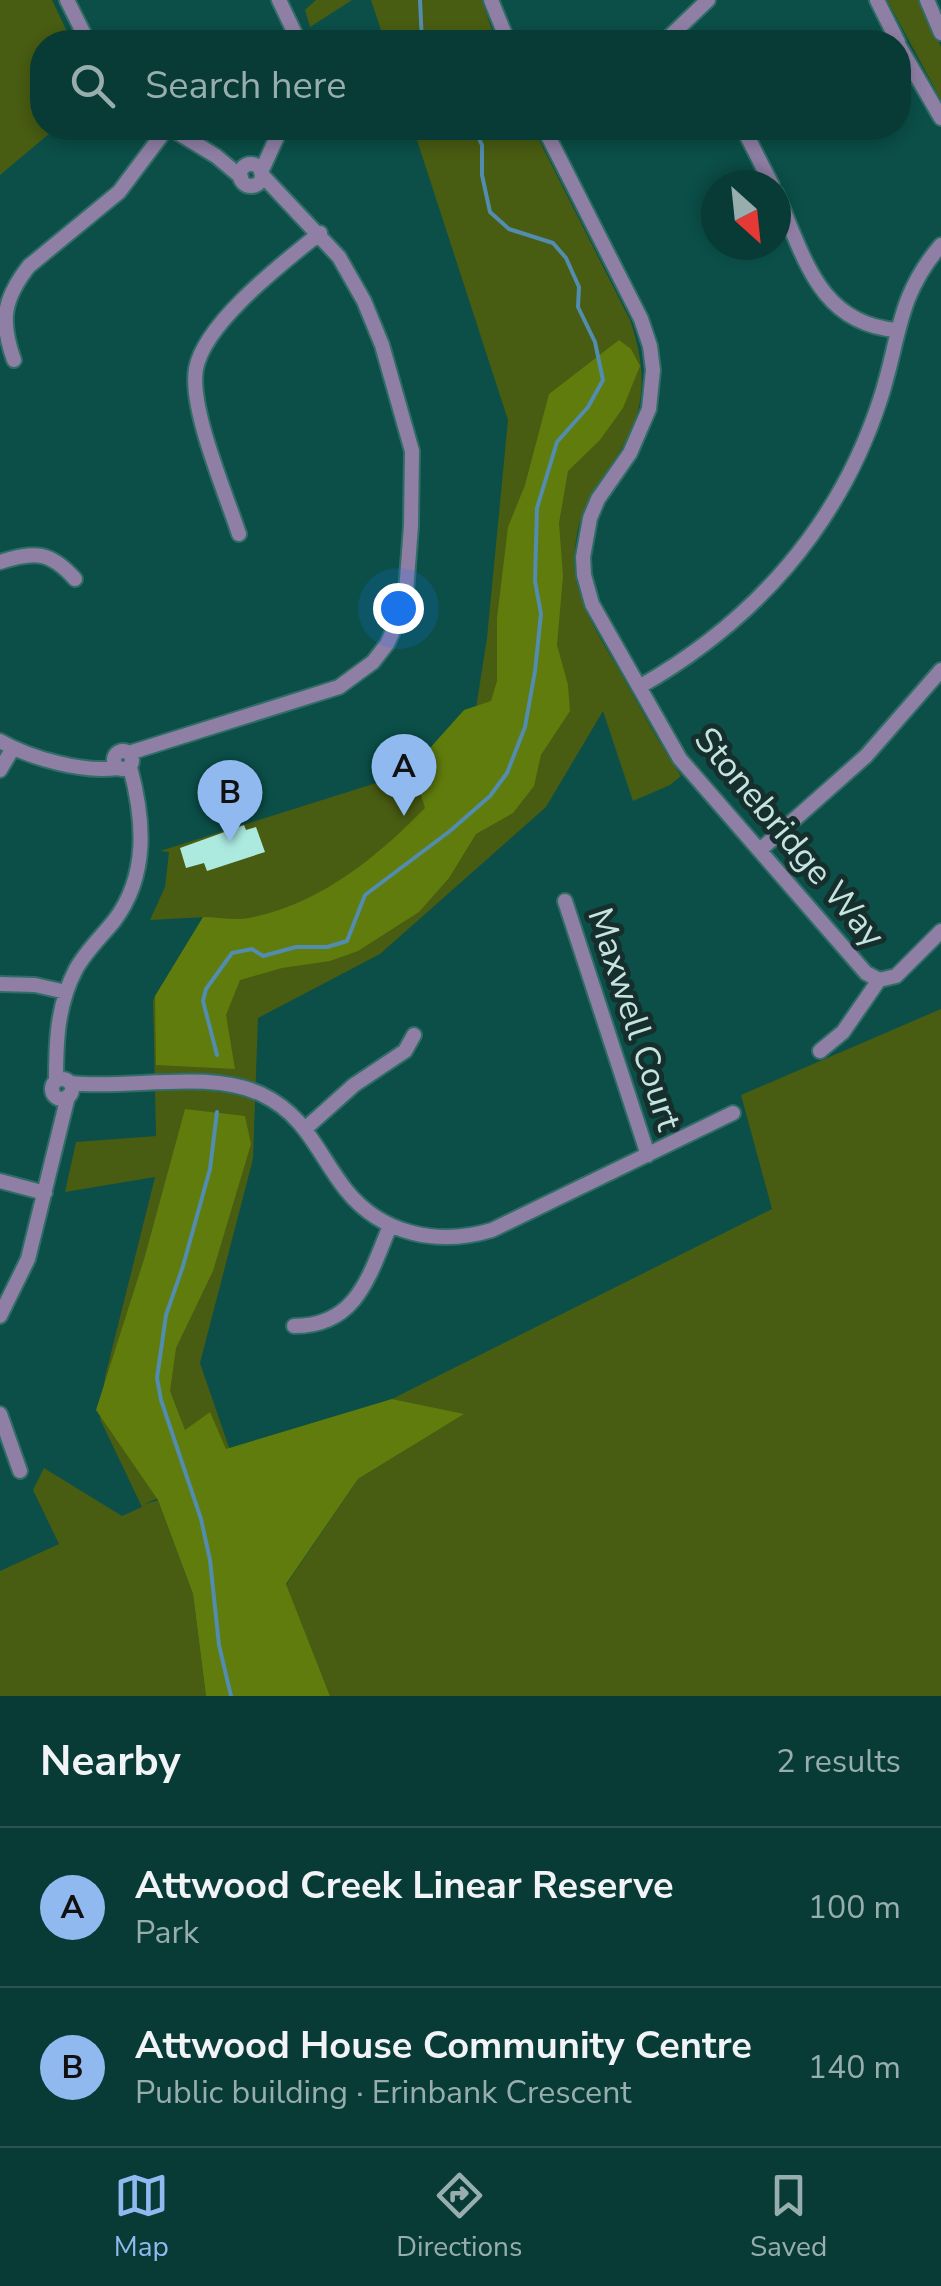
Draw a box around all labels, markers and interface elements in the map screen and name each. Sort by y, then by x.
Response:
search box [30,30,911,140]
icon: search [65,58,120,113]
text: Search here [145,60,346,111]
north arrow [701,170,791,260]
your location [373,583,424,634]
street label: Stonebridge Way [684,717,896,957]
pin: A [372,734,436,816]
pin: B [198,760,262,842]
street label: Maxwell Court [576,902,693,1137]
text: Nearby [40,1733,181,1790]
text: 2 results [776,1740,901,1783]
text: Attwood Creek Linear Reserve [135,1860,674,1911]
text: A [61,1886,84,1929]
text: 100 m [808,1886,901,1929]
text: Park [135,1911,199,1954]
text: Attwood House Community Centre [135,2020,752,2071]
text: B [61,2046,84,2089]
text: 140 m [808,2046,901,2089]
text: Public building · Erinbank Crescent [135,2071,632,2114]
tab: Map [114,2168,169,2266]
tab: Directions [396,2168,522,2266]
tab: Saved [750,2168,827,2266]

